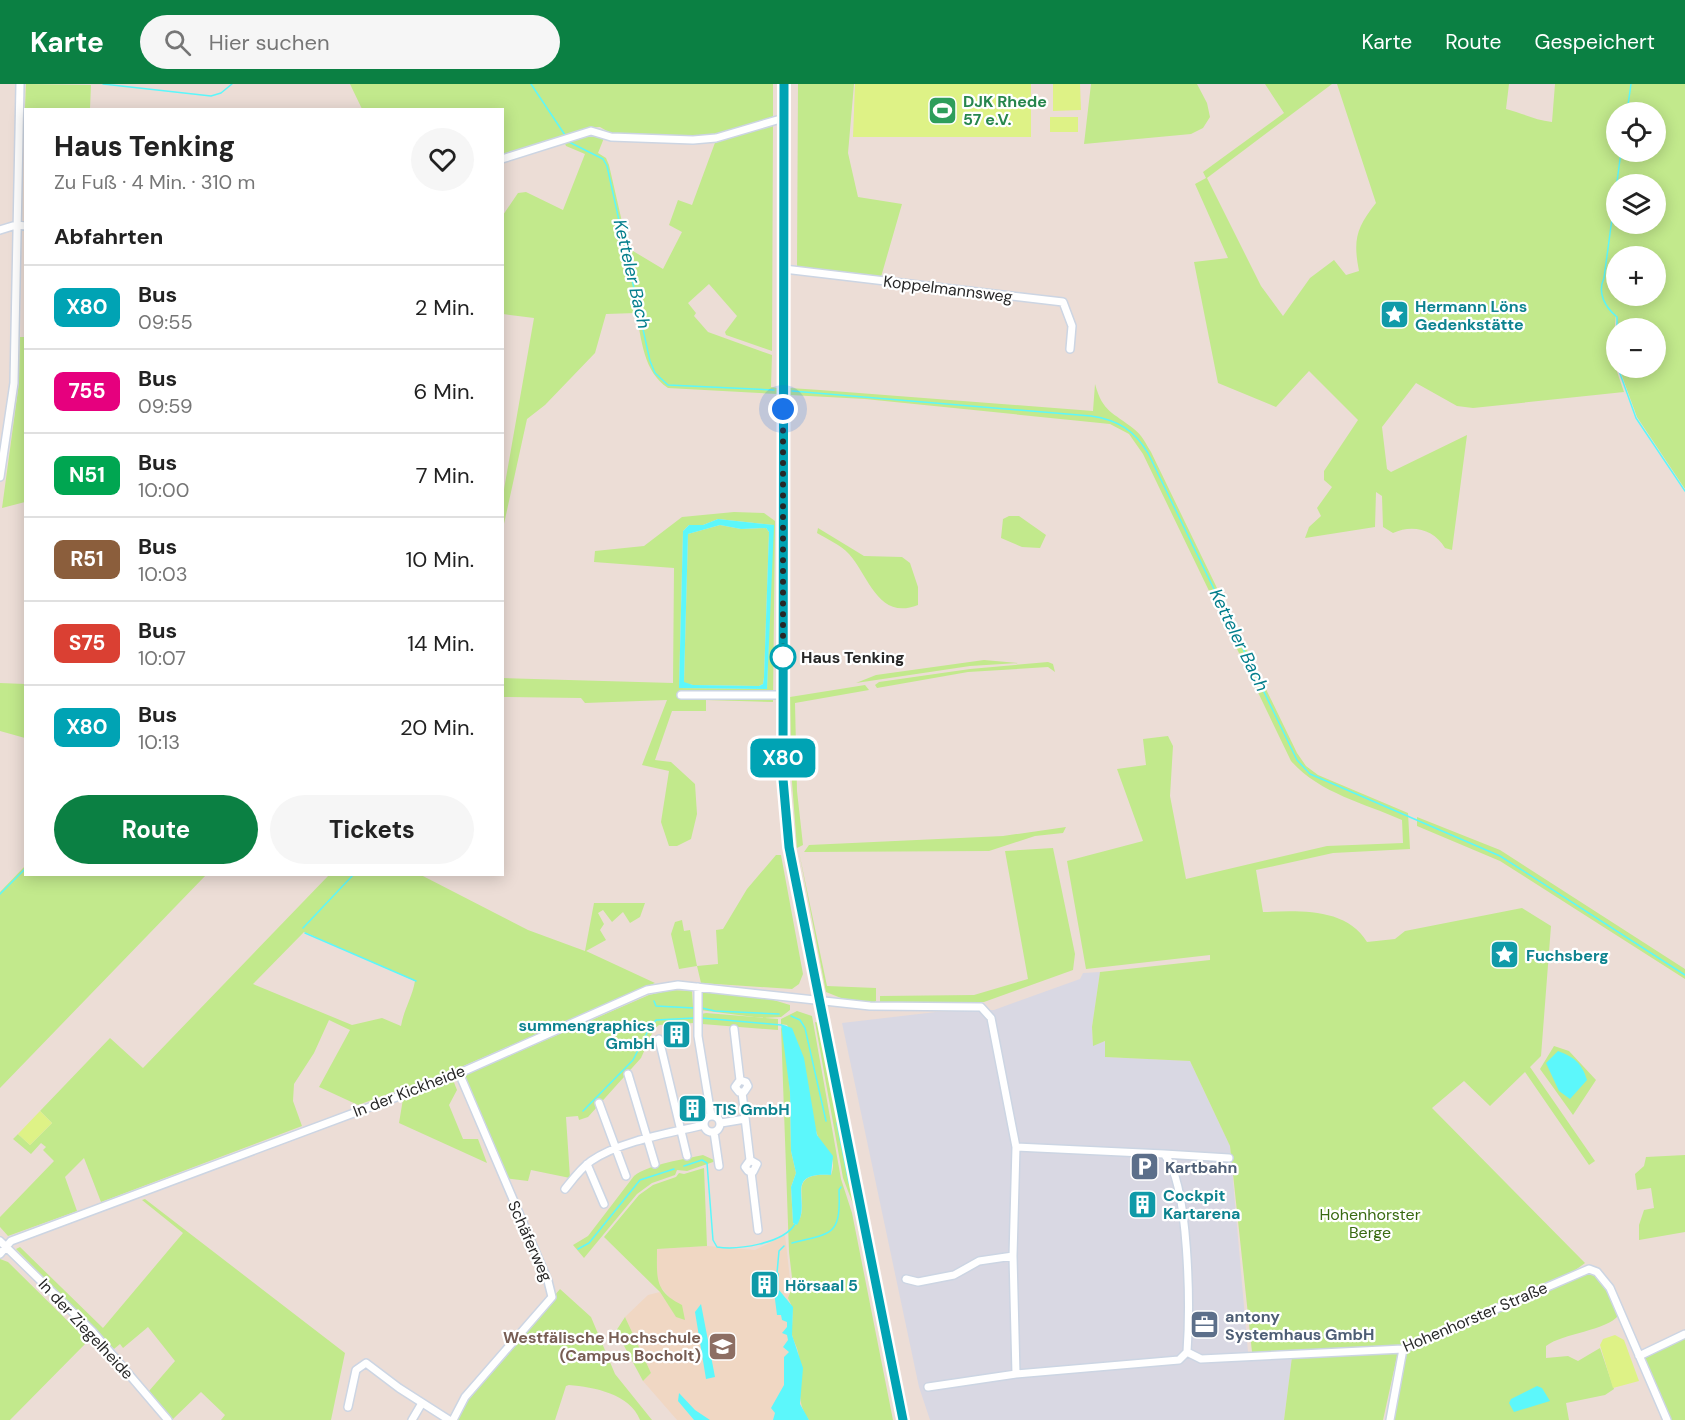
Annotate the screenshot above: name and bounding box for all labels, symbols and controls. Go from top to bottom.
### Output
search box [140,15,560,69]
text: Karte [30,24,104,61]
icon: search [161,26,194,59]
text: Hier suchen [209,28,330,57]
text: Karte [1361,28,1412,56]
text: Route [1445,28,1501,56]
text: Gespeichert [1534,28,1655,56]
place label: DJK Rhede 57 e.V. [963,91,1047,130]
sports icon: DJK Rhede 57 e.V. [926,94,958,126]
map controls [1606,102,1666,378]
button: locate [1606,102,1666,162]
text: Haus Tenking [54,128,235,165]
button: heart [411,128,474,191]
text: Zu Fuß · 4 Min. · 310 m [54,169,255,195]
button: layers [1606,174,1666,234]
water label: Ketteler Bach [608,217,656,331]
text: Abfahrten [54,222,163,251]
button: + [1606,246,1666,306]
street label: Koppelmannsweg [882,271,1014,307]
text: Bus [138,280,177,309]
text: X80 [66,293,108,321]
text: 2 Min. [415,293,474,322]
place label: Hermann Löns Gedenkstätte [1415,296,1527,335]
place icon: Hermann Löns Gedenkstätte [1378,299,1410,331]
text: 09:55 [138,309,193,335]
button: − [1606,318,1666,378]
text: Bus [138,364,177,393]
text: 755 [69,377,105,405]
text: 6 Min. [414,377,474,406]
text: 09:59 [138,393,192,419]
your location [768,394,798,424]
text: Bus [138,448,177,477]
text: N51 [69,461,105,489]
text: 7 Min. [416,461,474,490]
text: 10:00 [138,477,189,503]
text: Bus [138,532,177,561]
text: R51 [70,545,104,573]
text: 10 Min. [405,545,474,574]
text: 10:03 [138,561,187,587]
water label: Ketteler Bach [1204,585,1274,695]
text: Bus [138,616,177,645]
text: S75 [69,629,105,657]
text: 14 Min. [407,629,474,658]
marker: Haus Tenking [770,644,796,670]
text: 10:07 [138,645,186,671]
place label: Haus Tenking [801,647,905,668]
text: Bus [138,700,177,729]
text: X80 [66,713,108,741]
text: 20 Min. [400,713,474,742]
text: 10:13 [138,729,180,755]
line badge: X80 [748,738,818,778]
text: X80 [762,744,804,772]
button: Route [54,795,258,864]
button: Tickets [270,795,474,864]
place icon: Fuchsberg [1489,939,1521,971]
place label: Fuchsberg [1526,945,1609,966]
place label: summengraphics GmbH [519,1015,655,1054]
building icon: summengraphics GmbH [660,1018,692,1050]
street label: In der Kickheide [350,1060,468,1122]
building icon: TIS GmbH [676,1093,708,1125]
place label: TIS GmbH [713,1099,790,1120]
parking icon: Kartbahn [1128,1151,1160,1183]
place label: Kartbahn [1165,1157,1237,1178]
place label: Cockpit Kartarena [1163,1185,1240,1224]
building icon: Cockpit Kartarena [1126,1188,1158,1220]
street label: Schäferweg [503,1197,557,1285]
park label: Hohenhorster Berge [1319,1204,1421,1243]
building icon: Hörsaal 5 [748,1269,780,1301]
street label: In der Ziegelheide [34,1274,138,1384]
place label: Hörsaal 5 [785,1275,858,1296]
street label: Hohenhorster Straße [1400,1277,1550,1357]
place label: antony Systemhaus GmbH [1225,1306,1374,1345]
office icon: antony Systemhaus GmbH [1188,1309,1220,1341]
place label: Westfälische Hochschule (Campus Bocholt) [503,1327,701,1366]
school or university icon: Westfälische Hochschule (Campus Bocholt) [706,1330,738,1362]

